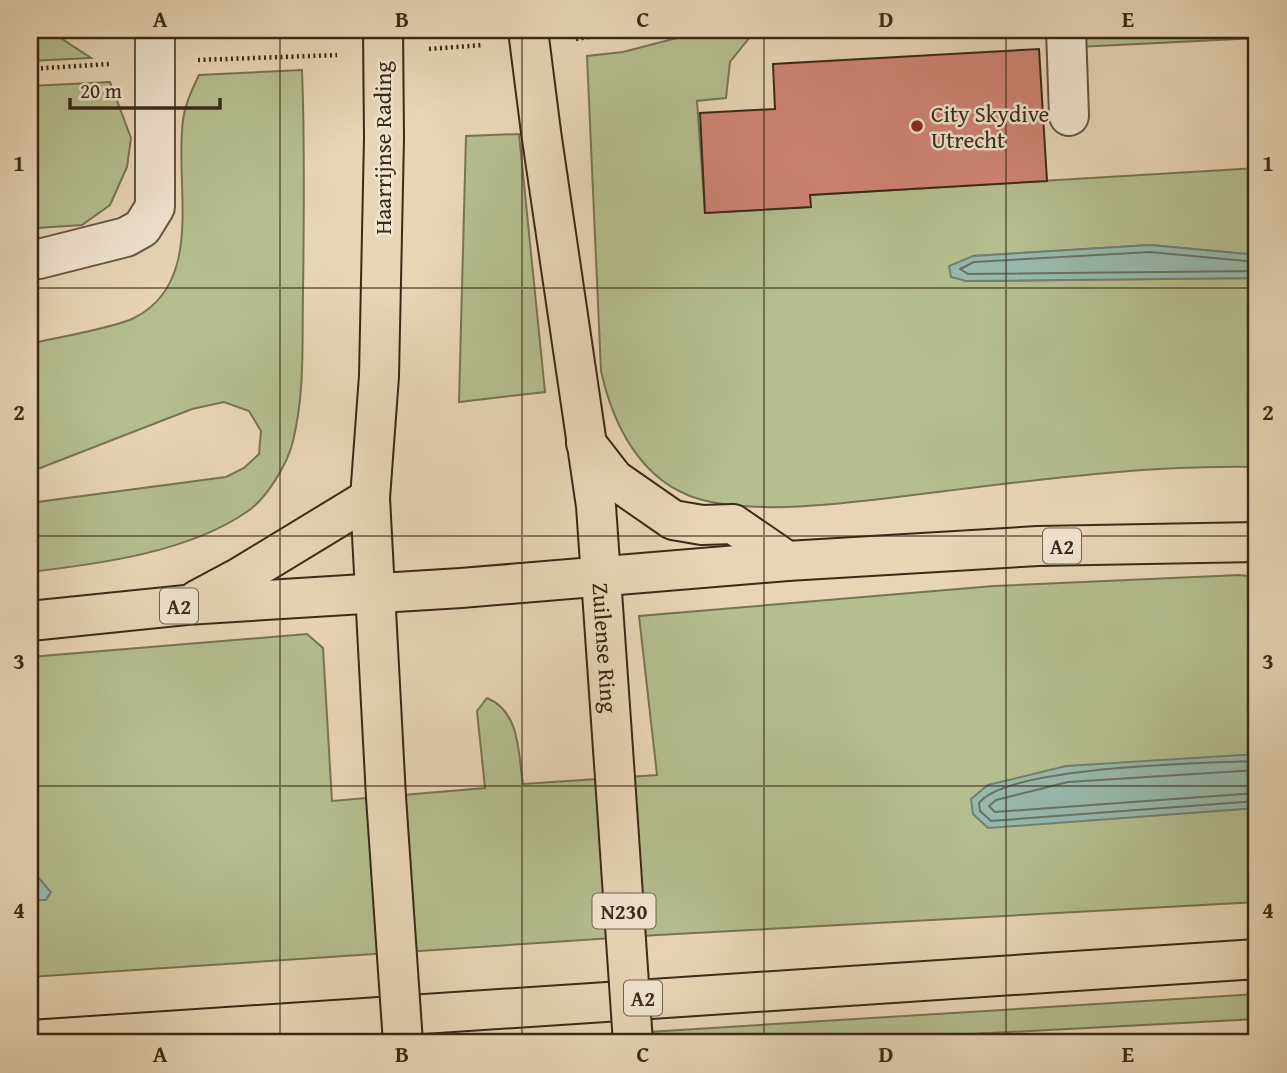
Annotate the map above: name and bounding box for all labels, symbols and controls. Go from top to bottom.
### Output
text: A [153,2,168,35]
text: B [395,2,409,35]
text: C [636,2,650,35]
text: D [879,2,894,35]
text: E [1122,2,1134,35]
street label: Haarrijnse Rading [366,61,399,235]
scale bar [70,66,220,110]
text: 20 m [80,75,122,106]
place label: City Skydive Utrecht [931,97,1049,156]
marker: City Skydive Utrecht [909,118,925,134]
text: 1 [13,146,25,179]
text: 1 [1262,146,1274,179]
text: 2 [13,395,25,428]
text: 2 [1262,395,1274,428]
road number: A2 [1043,528,1081,564]
street label: Zuilense Ring [585,581,627,714]
road number: A2 [160,588,198,624]
text: 3 [13,644,25,677]
text: 3 [1262,644,1274,677]
text: 4 [13,893,25,926]
text: 4 [1262,893,1274,926]
road number: N230 [592,894,656,928]
road number: A2 [624,981,662,1016]
text: A [153,1037,168,1070]
text: B [395,1037,409,1070]
text: C [636,1037,650,1070]
text: D [879,1037,894,1070]
text: E [1122,1037,1134,1070]

